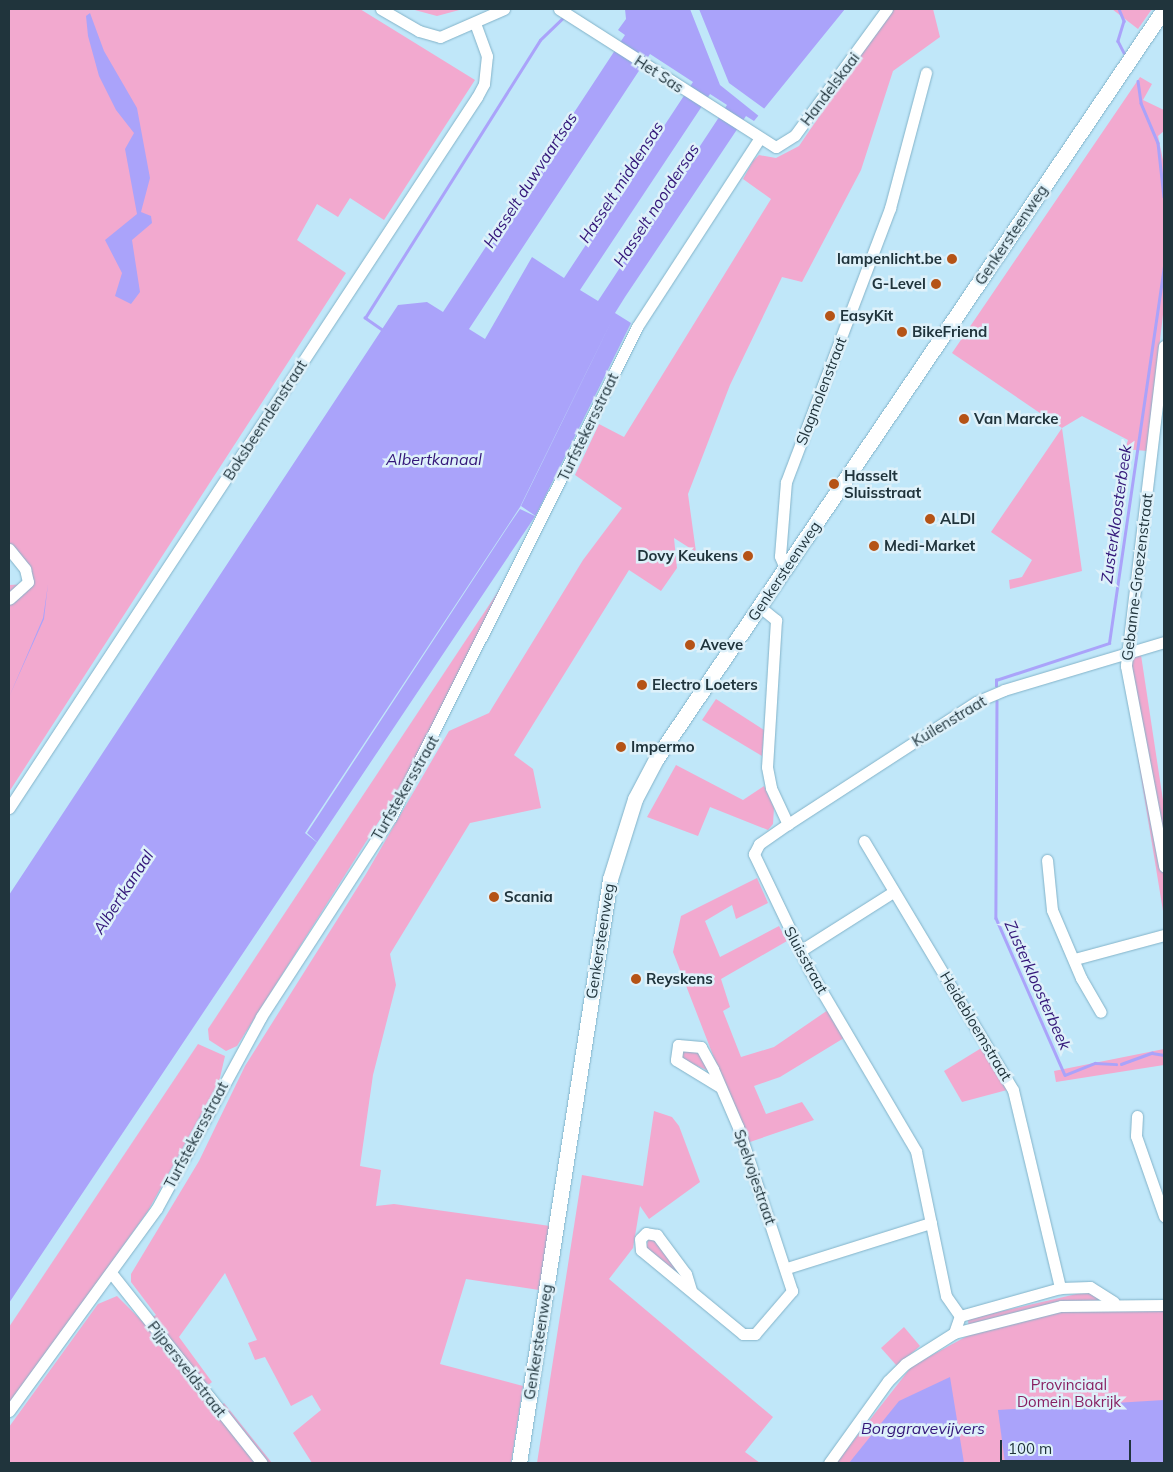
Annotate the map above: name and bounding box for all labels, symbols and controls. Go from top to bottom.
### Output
street label: Handelskaai [797,49,863,129]
street label: Het Sas [631,52,687,96]
water label: Hasselt duwvaartsas [479,109,581,251]
water label: Hasselt middensas [575,118,667,246]
water label: Hasselt noordersas [609,140,703,270]
street label: Genkersteenweg [971,182,1051,288]
place label: lampenlicht.be [837,250,942,268]
marker: lampenlicht.be [946,253,958,265]
place label: G-Level [872,275,926,293]
marker: G-Level [930,278,942,290]
place label: EasyKit [840,307,893,325]
marker: EasyKit [824,310,836,322]
place label: BikeFriend [912,323,987,341]
marker: BikeFriend [896,326,908,338]
street label: Slagmolenstraat [792,334,850,448]
street label: Boksbeemdenstraat [219,357,311,483]
street label: Turfstekersstraat [554,370,622,484]
place label: Van Marcke [974,410,1058,428]
marker: Van Marcke [958,413,970,425]
water label: Zusterkloosterbeek [1097,443,1135,585]
water label: Albertkanaal [386,449,482,469]
place label: Hasselt Sluisstraat [844,466,921,501]
marker: Hasselt Sluisstraat [828,478,840,490]
street label: Gebanne-Groezenstraat [1118,492,1156,662]
place label: ALDI [940,510,975,528]
marker: ALDI [924,513,936,525]
street label: Genkersteenweg [744,518,824,624]
place label: Medi-Market [884,537,975,555]
marker: Medi-Market [868,540,880,552]
place label: Dovy Keukens [637,547,738,565]
marker: Dovy Keukens [742,550,754,562]
place label: Aveve [700,636,743,654]
marker: Aveve [684,639,696,651]
place label: Electro Loeters [652,676,758,694]
marker: Electro Loeters [636,679,648,691]
street label: Kuilenstraat [909,692,989,750]
street label: Turfstekersstraat [368,732,442,844]
place label: Impermo [631,738,695,756]
marker: Impermo [615,741,627,753]
water label: Albertkanaal [89,847,157,937]
street label: Genkersteenweg [582,882,618,1000]
place label: Scania [504,888,553,906]
marker: Scania [488,891,500,903]
water label: Zusterkloosterbeek [1001,917,1075,1053]
street label: Sluisstraat [780,923,832,997]
street label: Heidebloemstraat [936,968,1016,1084]
place label: Reyskens [646,970,713,988]
marker: Reyskens [630,973,642,985]
street label: Turfstekersstraat [160,1079,232,1191]
street label: Spelvojestraat [730,1127,780,1227]
street label: Genkersteenweg [520,1283,556,1401]
street label: Pijpersveldstraat [144,1318,230,1420]
park label: Provinciaal Domein Bokrijk [1017,1375,1121,1410]
water label: Borggravevijvers [861,1418,985,1438]
scale bar [1003,1430,1134,1462]
text: 100 m [1008,1439,1052,1458]

